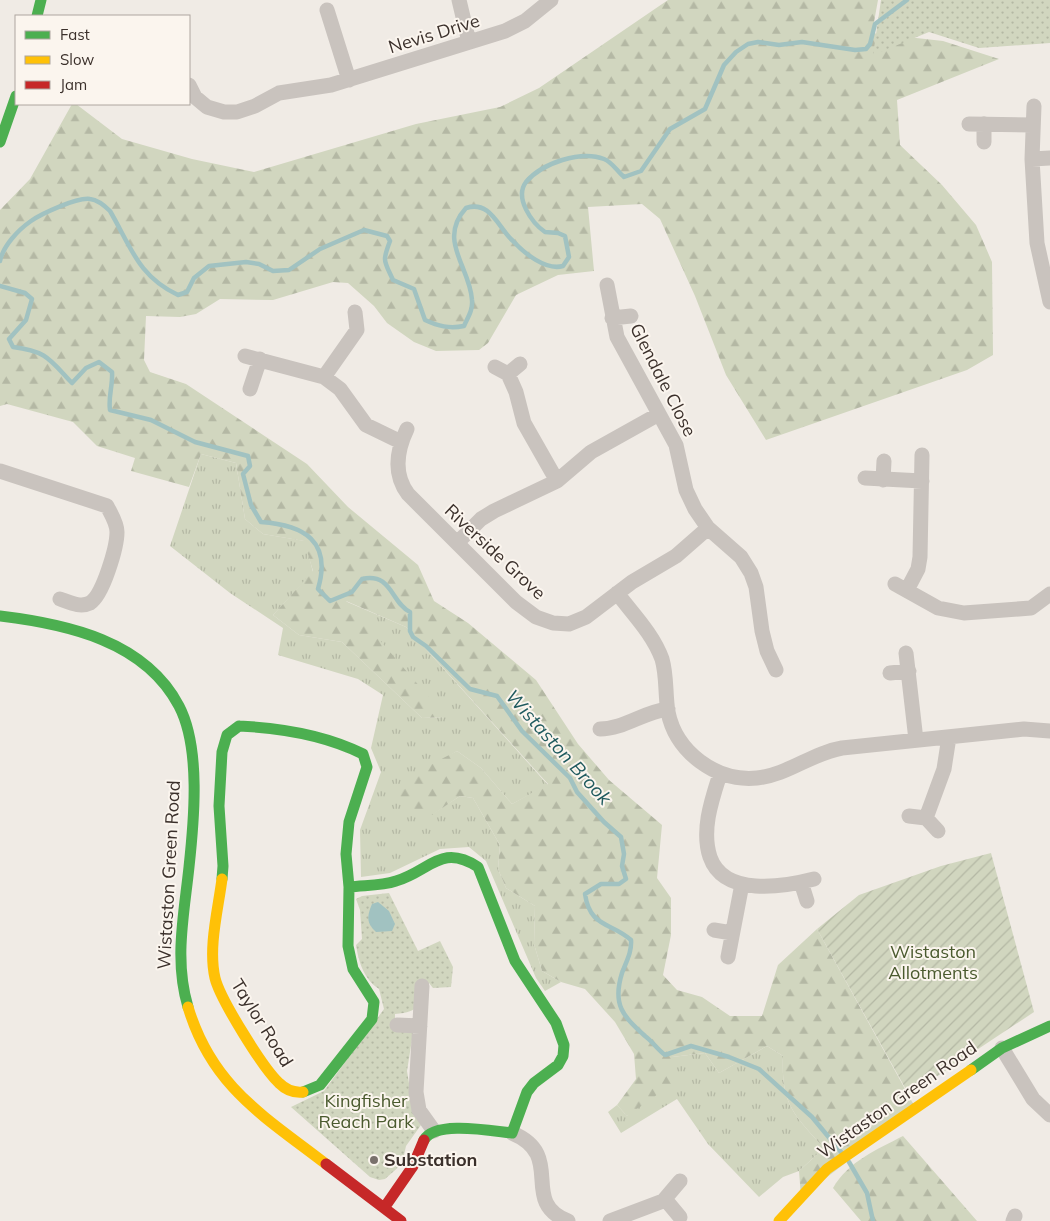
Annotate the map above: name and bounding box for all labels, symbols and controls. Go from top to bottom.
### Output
street label: Nevis Drive [386,9,482,58]
legend [15,15,190,105]
text: Fast [60,25,90,44]
text: Slow [60,50,94,69]
text: Jam [60,75,87,94]
street label: Glendale Close [625,319,702,440]
street label: Riverside Grove [440,499,551,604]
water label: Wistaston Brook [501,684,618,811]
street label: Wistaston Green Road [152,780,185,970]
park label: Wistaston Allotments [888,940,978,984]
street label: Taylor Road [226,974,299,1071]
street label: Wistaston Green Road [813,1036,981,1163]
park label: Kingfisher Reach Park [319,1089,414,1133]
place label: Substation [384,1148,477,1171]
marker: Substation [368,1154,380,1166]

